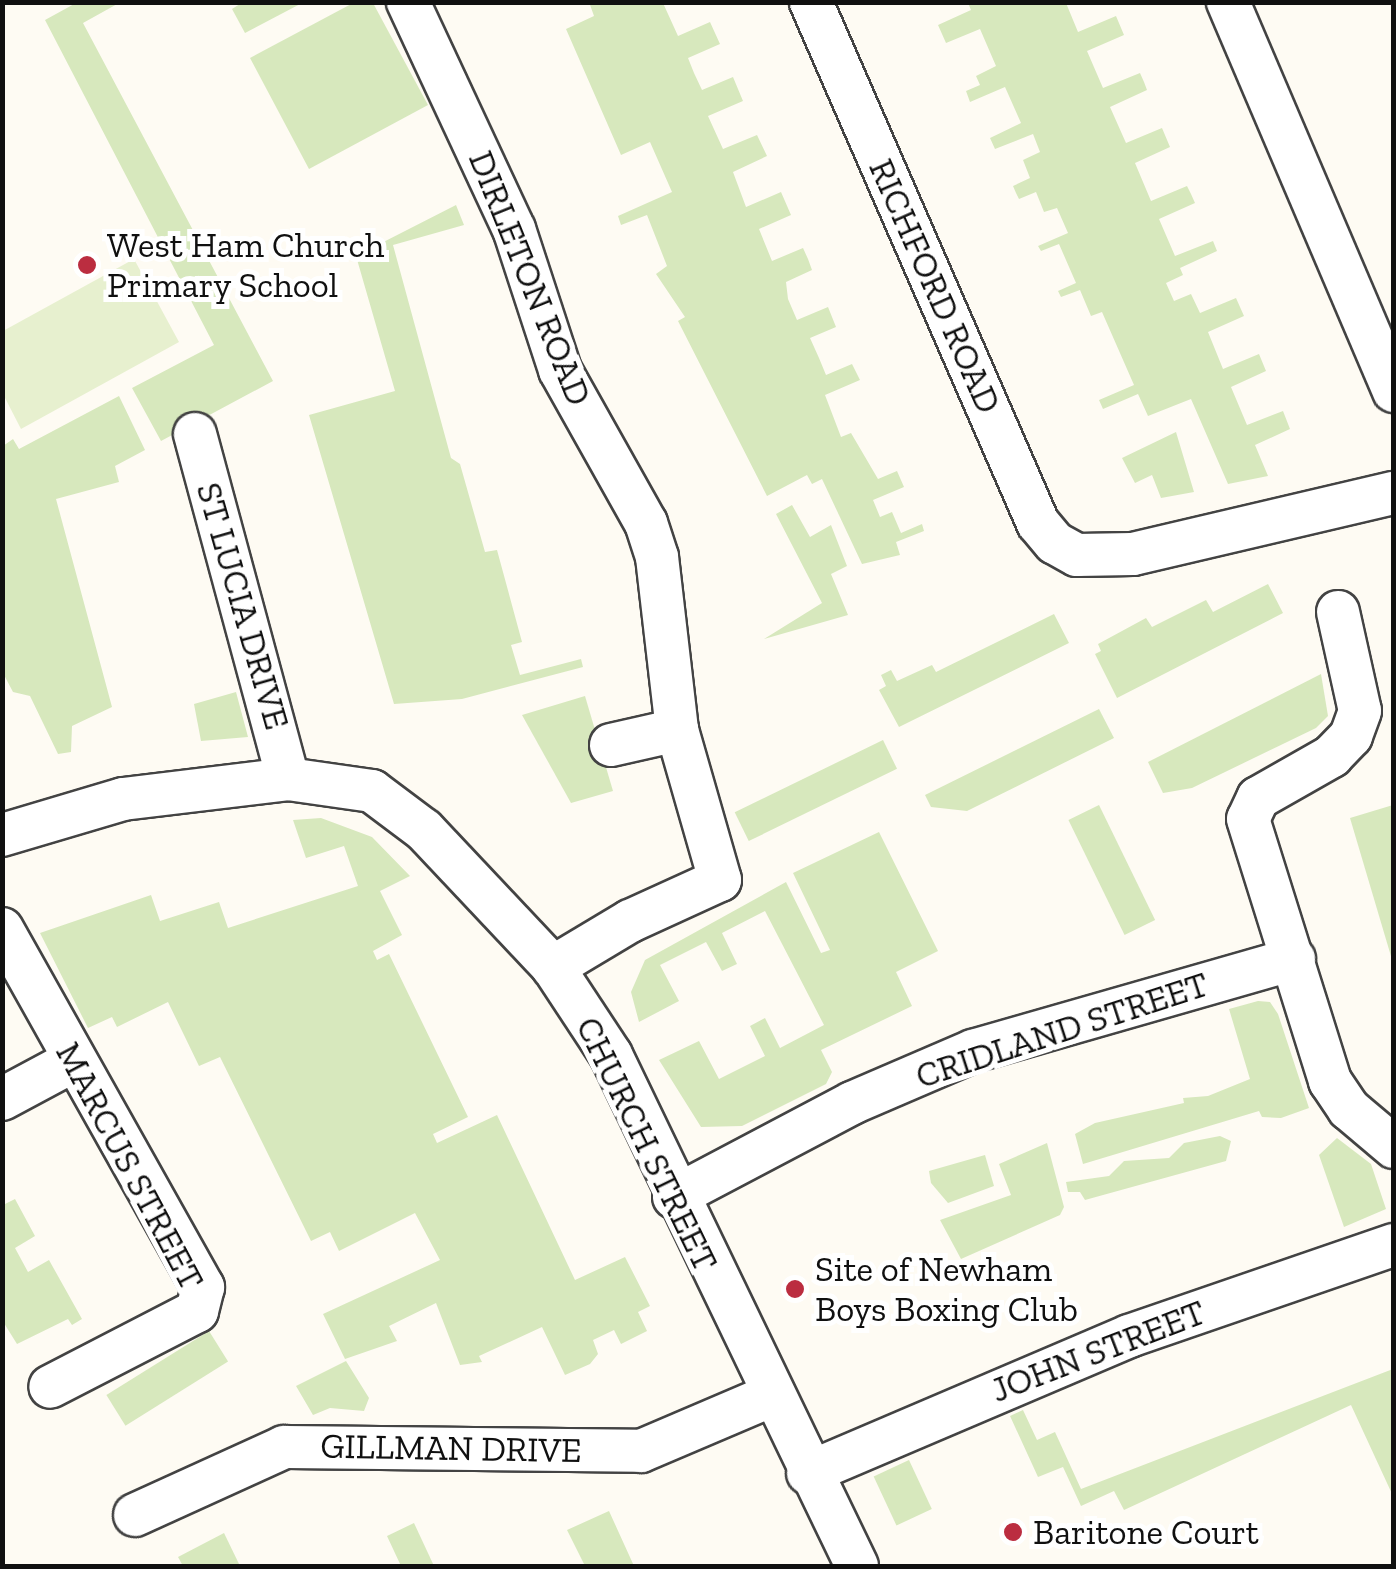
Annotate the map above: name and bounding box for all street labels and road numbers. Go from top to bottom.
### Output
street label: DIRLETON ROAD [460,145,600,411]
street label: RICHFORD ROAD [860,153,1010,419]
street label: ST LUCIA DRIVE [187,477,299,735]
street label: CRIDLAND STREET [911,963,1213,1097]
street label: CHURCH STREET [567,1010,727,1278]
street label: MARCUS STREET [47,1035,213,1297]
street label: JOHN STREET [985,1291,1211,1411]
street label: GILLMAN DRIVE [320,1425,582,1471]

